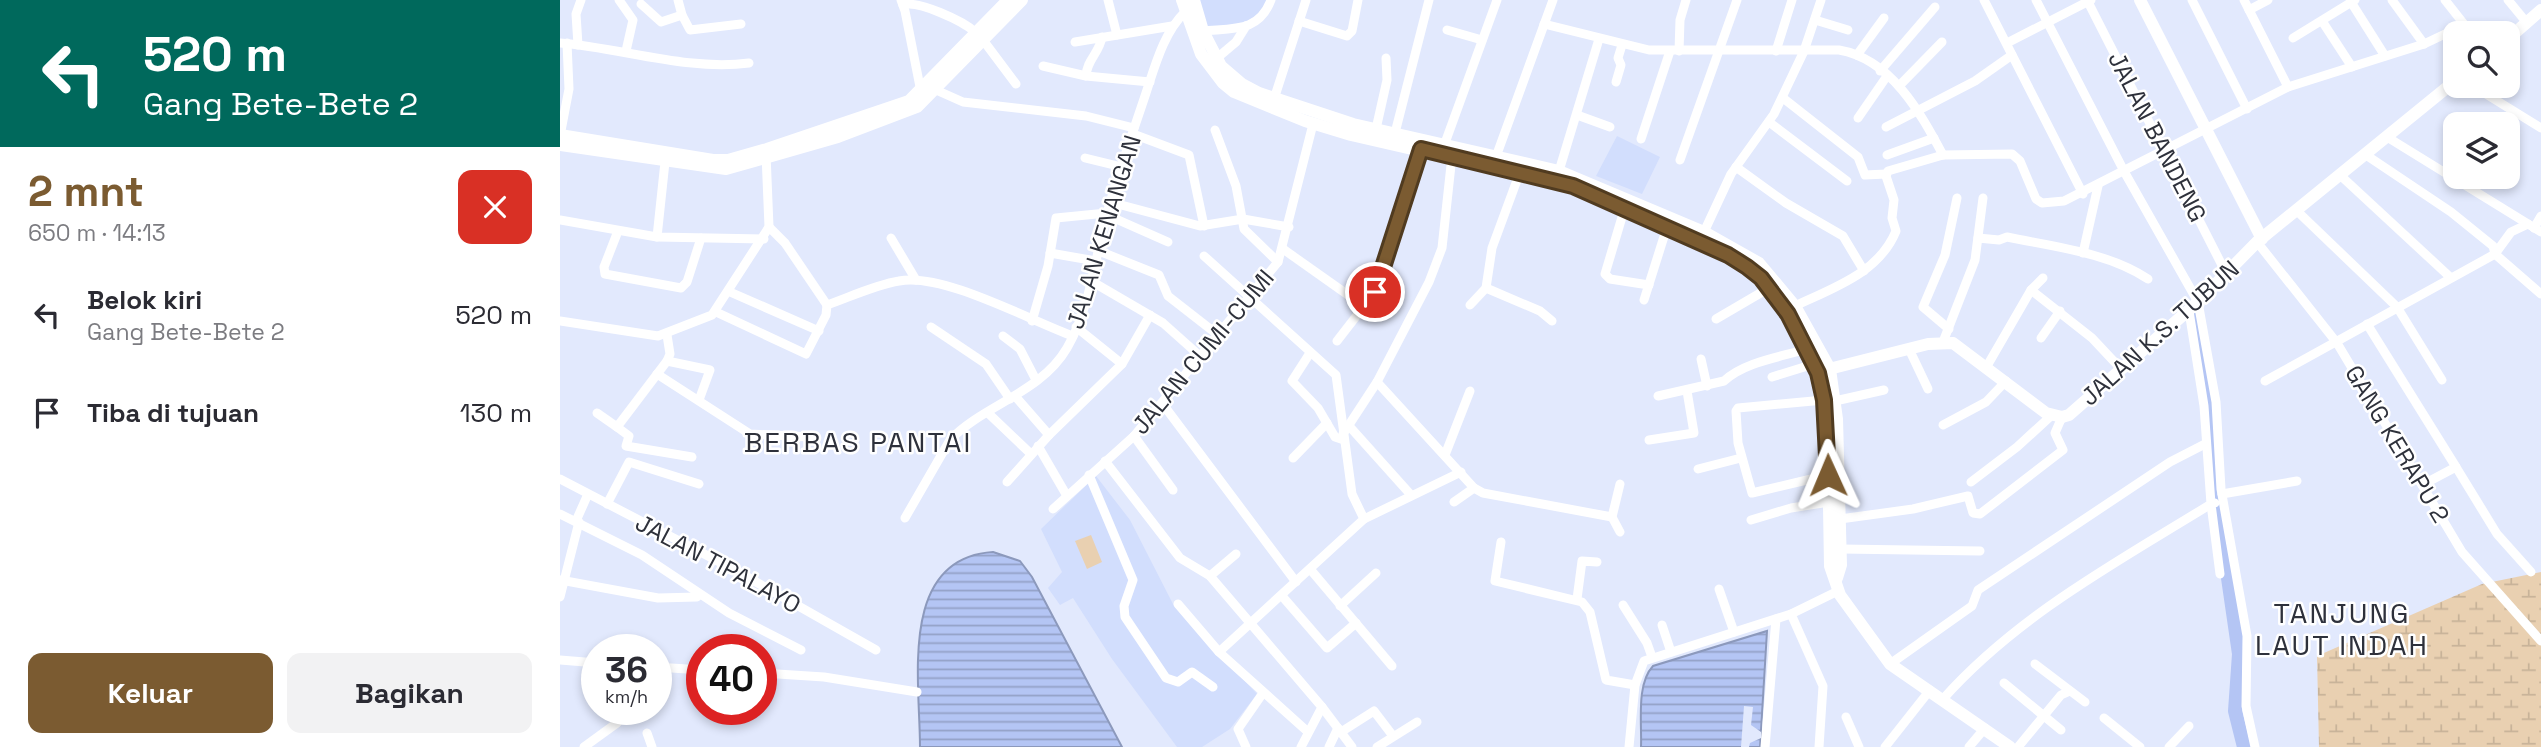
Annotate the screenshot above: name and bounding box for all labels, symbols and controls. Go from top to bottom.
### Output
map controls [2443,21,2520,189]
button: search [2443,21,2520,98]
text: 520 m [143,23,287,85]
icon: left [28,28,119,119]
street label: JALAN BANDENG [2101,46,2214,227]
text: Gang Bete-Bete 2 [143,84,418,124]
button: layers [2443,112,2520,189]
street label: JALAN KENANGAN [1059,131,1148,333]
text: 2 mnt [28,165,144,218]
button: close [458,170,532,244]
text: 650 m · 14:13 [28,218,166,248]
street label: JALAN K.S. TUBUN [2074,253,2246,412]
pin [1345,262,1405,322]
street label: JALAN CUMI-CUMI [1125,263,1281,441]
icon: arrive [1356,273,1394,311]
text: Belok kiri [87,283,202,317]
icon: left [28,296,66,334]
text: 520 m [455,298,532,332]
text: Gang Bete-Bete 2 [87,317,285,347]
street label: GANG KERAPU 2 [2338,359,2457,528]
icon: arrive [28,394,66,432]
text: Tiba di tujuan [87,396,259,430]
text: 130 m [460,396,532,430]
district label: BERBAS PANTAI [744,424,972,460]
position arrow [1791,438,1865,512]
street label: JALAN TIPALAYO [630,507,806,620]
district label: TANJUNG LAUT INDAH [2255,595,2429,663]
speed limit sign: 40 [686,634,777,725]
text: 36 [605,648,648,692]
button: Keluar [28,653,273,733]
button: Bagikan [287,653,532,733]
text: km/h [605,685,648,708]

